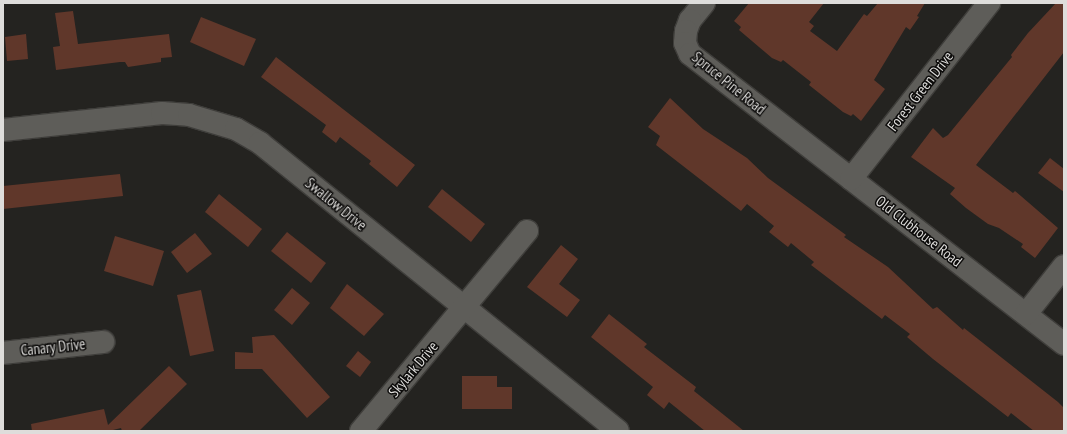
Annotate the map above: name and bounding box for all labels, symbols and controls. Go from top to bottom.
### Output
street label: Spruce Pine Road [689,48,769,118]
street label: Forest Green Drive [883,48,957,134]
street label: Swallow Drive [302,174,370,234]
street label: Old Clubhouse Road [872,192,966,270]
street label: Canary Drive [20,335,86,359]
street label: Skylark Drive [384,337,442,401]

